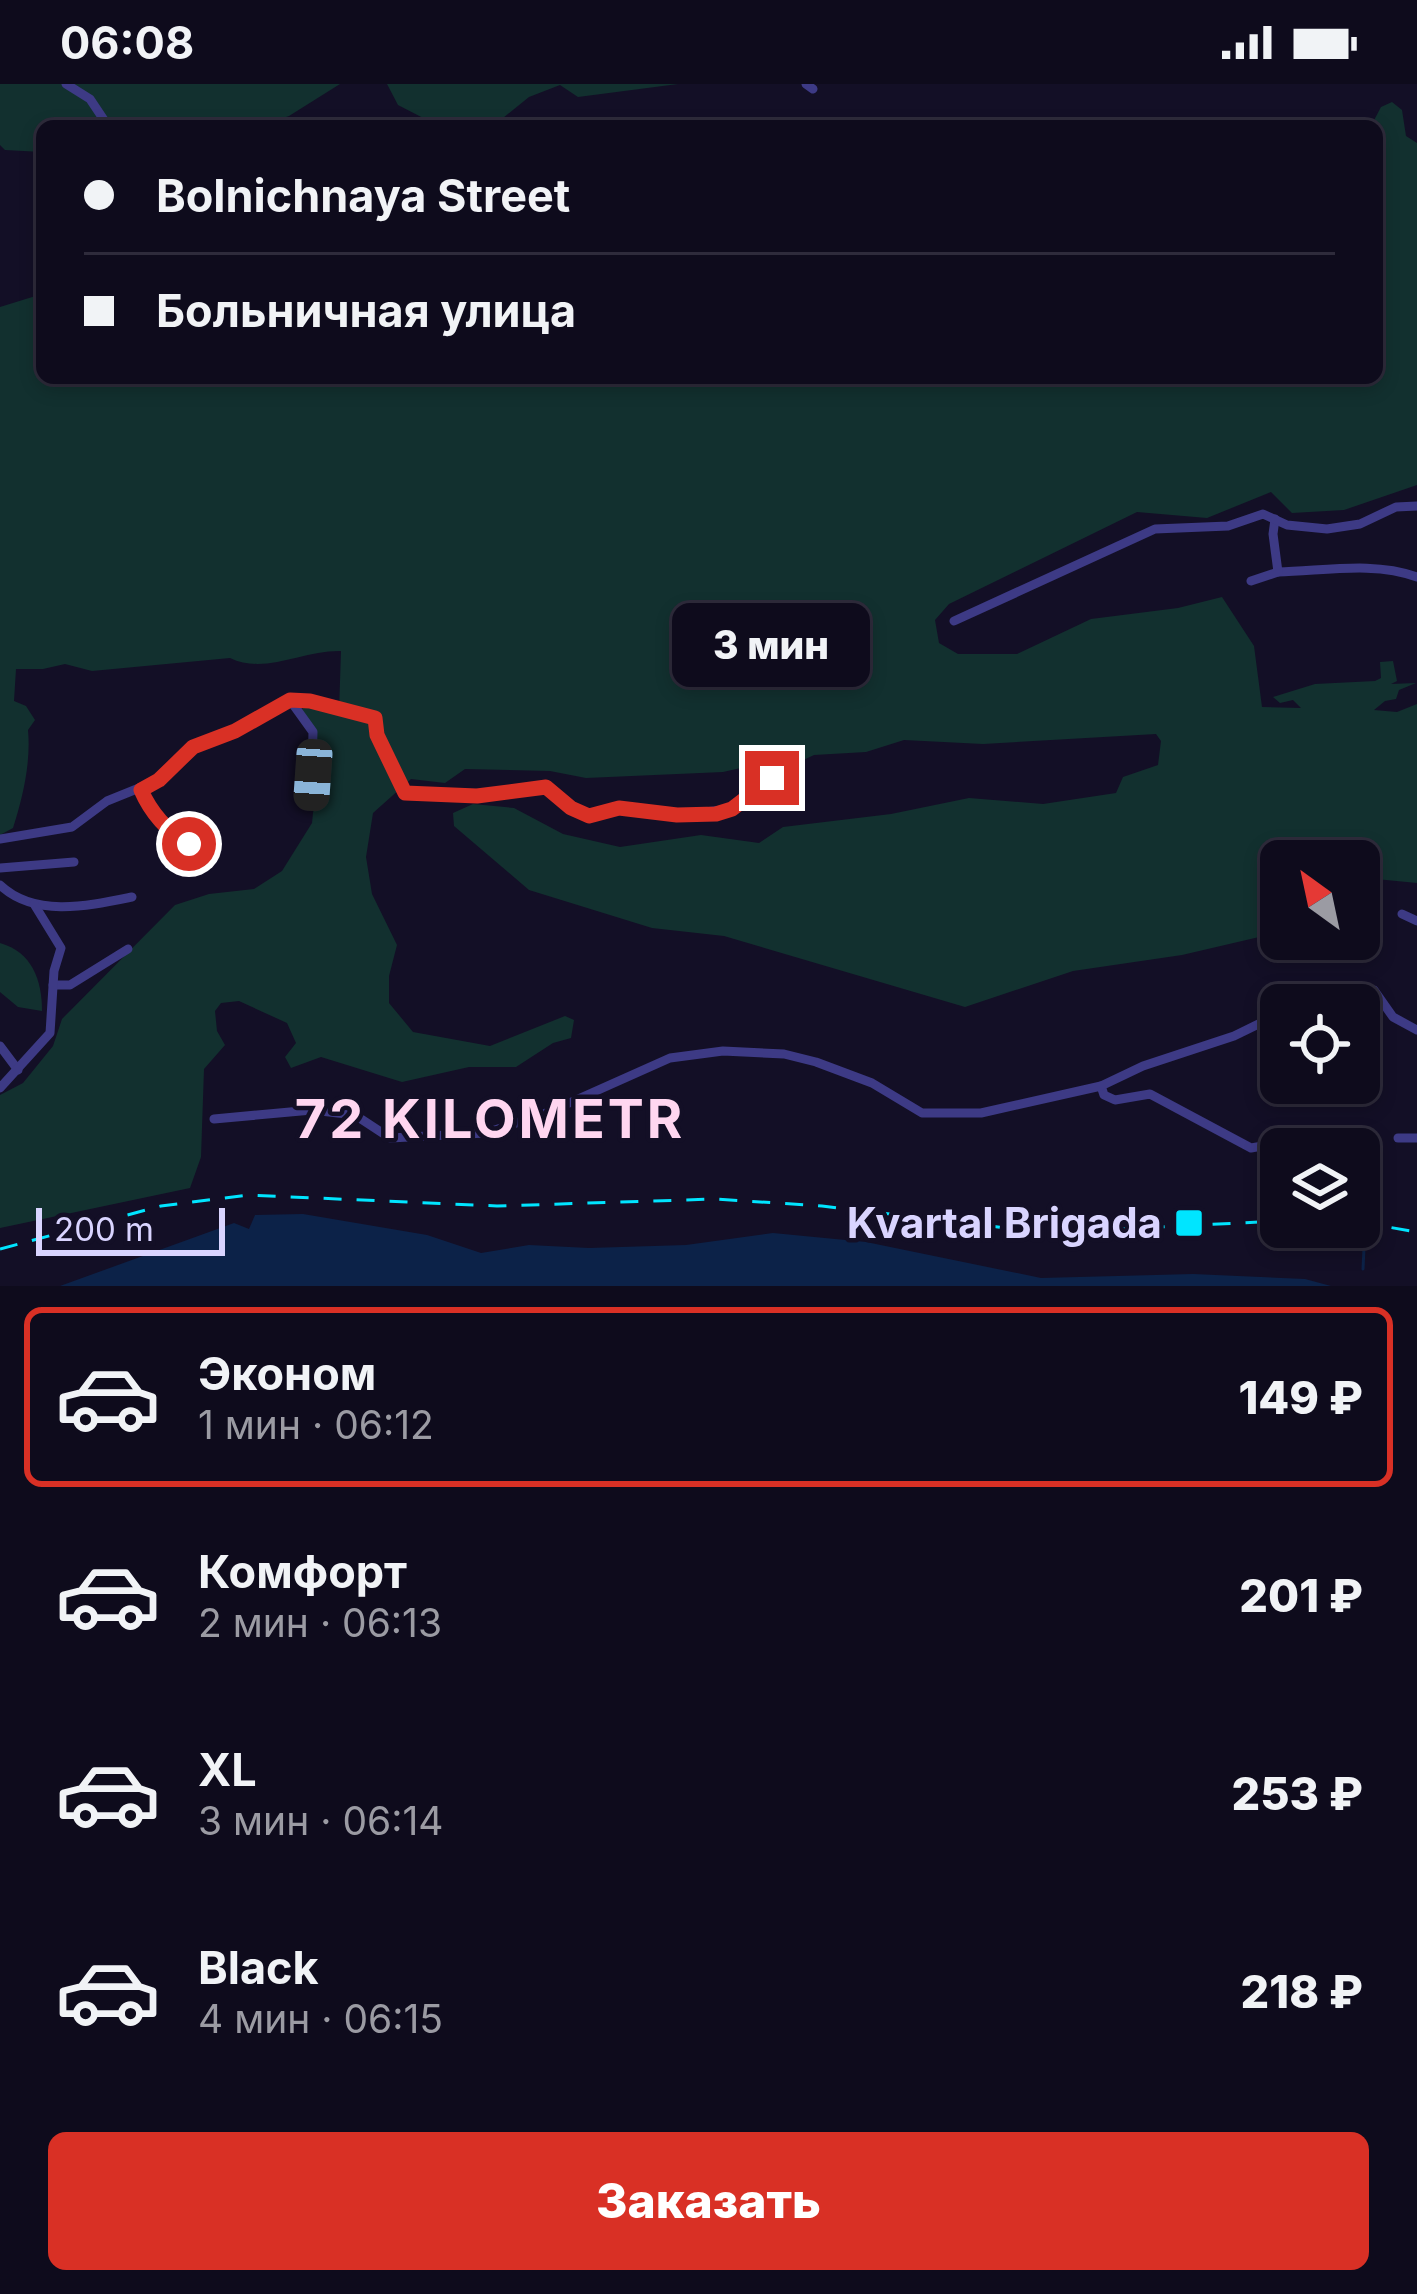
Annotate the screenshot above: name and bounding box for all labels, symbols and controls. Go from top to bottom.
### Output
text: 06:08 [60,15,194,70]
text: Bolnichnaya Street [156,168,570,223]
text: Больничная улица [156,283,576,338]
callout: 3 мин [673,604,871,688]
text: 3 мин [713,621,829,668]
car [293,738,333,812]
route end [745,751,799,805]
route start [162,817,216,871]
north arrow [1260,840,1380,960]
map controls [1260,840,1380,1248]
button: locate [1260,984,1380,1104]
district label: 72 KILOMETR [295,1086,685,1151]
button: layers [1260,1128,1380,1248]
place label: Kvartal Brigada [847,1197,1162,1248]
scale bar [36,1202,225,1255]
marker: Kvartal Brigada [1173,1207,1205,1239]
text: 200 m [54,1209,154,1249]
icon: car [54,1343,162,1451]
text: Эконом [198,1346,376,1401]
text: 149 ₽ [1238,1370,1363,1425]
text: 1 мин · 06:12 [198,1401,434,1448]
icon: car [54,1541,162,1649]
text: Комфорт [198,1544,407,1599]
text: 201 ₽ [1239,1568,1363,1623]
text: 2 мин · 06:13 [198,1599,442,1646]
icon: car [54,1739,162,1847]
text: XL [198,1742,257,1797]
text: 253 ₽ [1231,1766,1363,1821]
text: 3 мин · 06:14 [198,1797,443,1844]
icon: car [54,1937,162,2045]
text: Black [198,1940,319,1995]
text: 218 ₽ [1241,1964,1363,2019]
text: 4 мин · 06:15 [198,1995,443,2042]
button: Заказать [48,2132,1369,2270]

